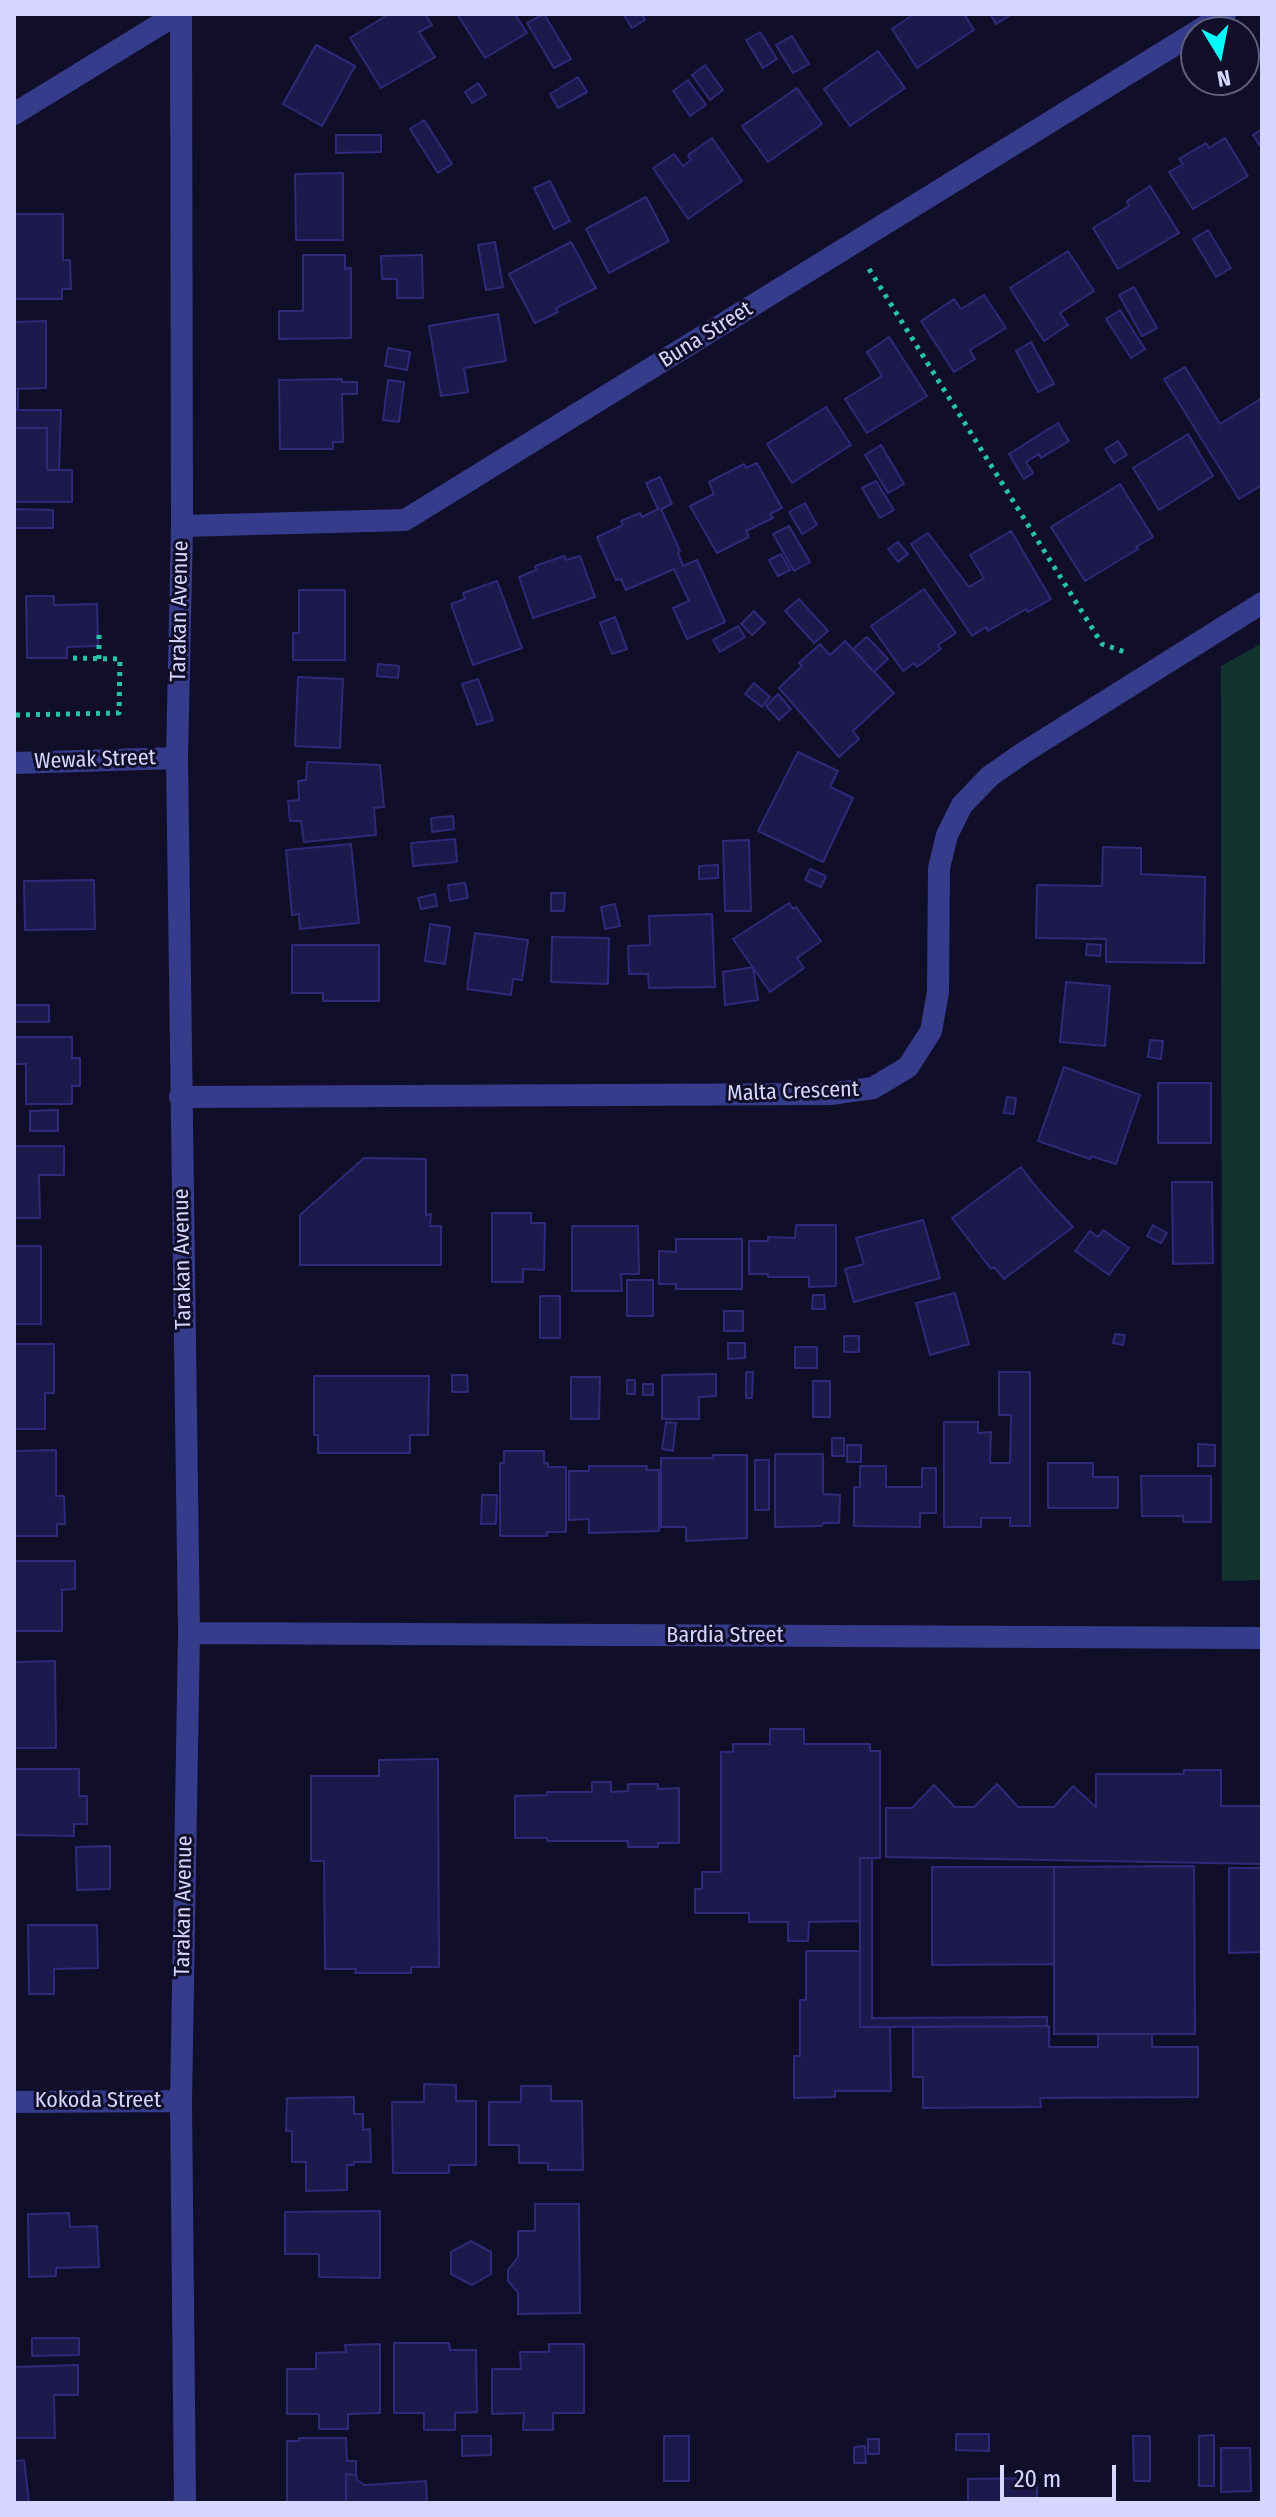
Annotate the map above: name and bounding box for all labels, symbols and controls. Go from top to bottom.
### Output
north arrow [1180,16,1260,96]
text: N [1215,64,1233,93]
street label: Buna Street [654,296,758,374]
street label: Tarakan Avenue [166,540,194,682]
street label: Wewak Street [34,745,156,775]
street label: Malta Crescent [727,1077,859,1107]
street label: Tarakan Avenue [169,1188,197,1330]
street label: Bardia Street [666,1623,784,1649]
street label: Tarakan Avenue [170,1835,198,1977]
street label: Kokoda Street [35,2088,161,2114]
scale bar [1004,2449,1120,2499]
text: 20 m [1014,2465,1061,2493]

